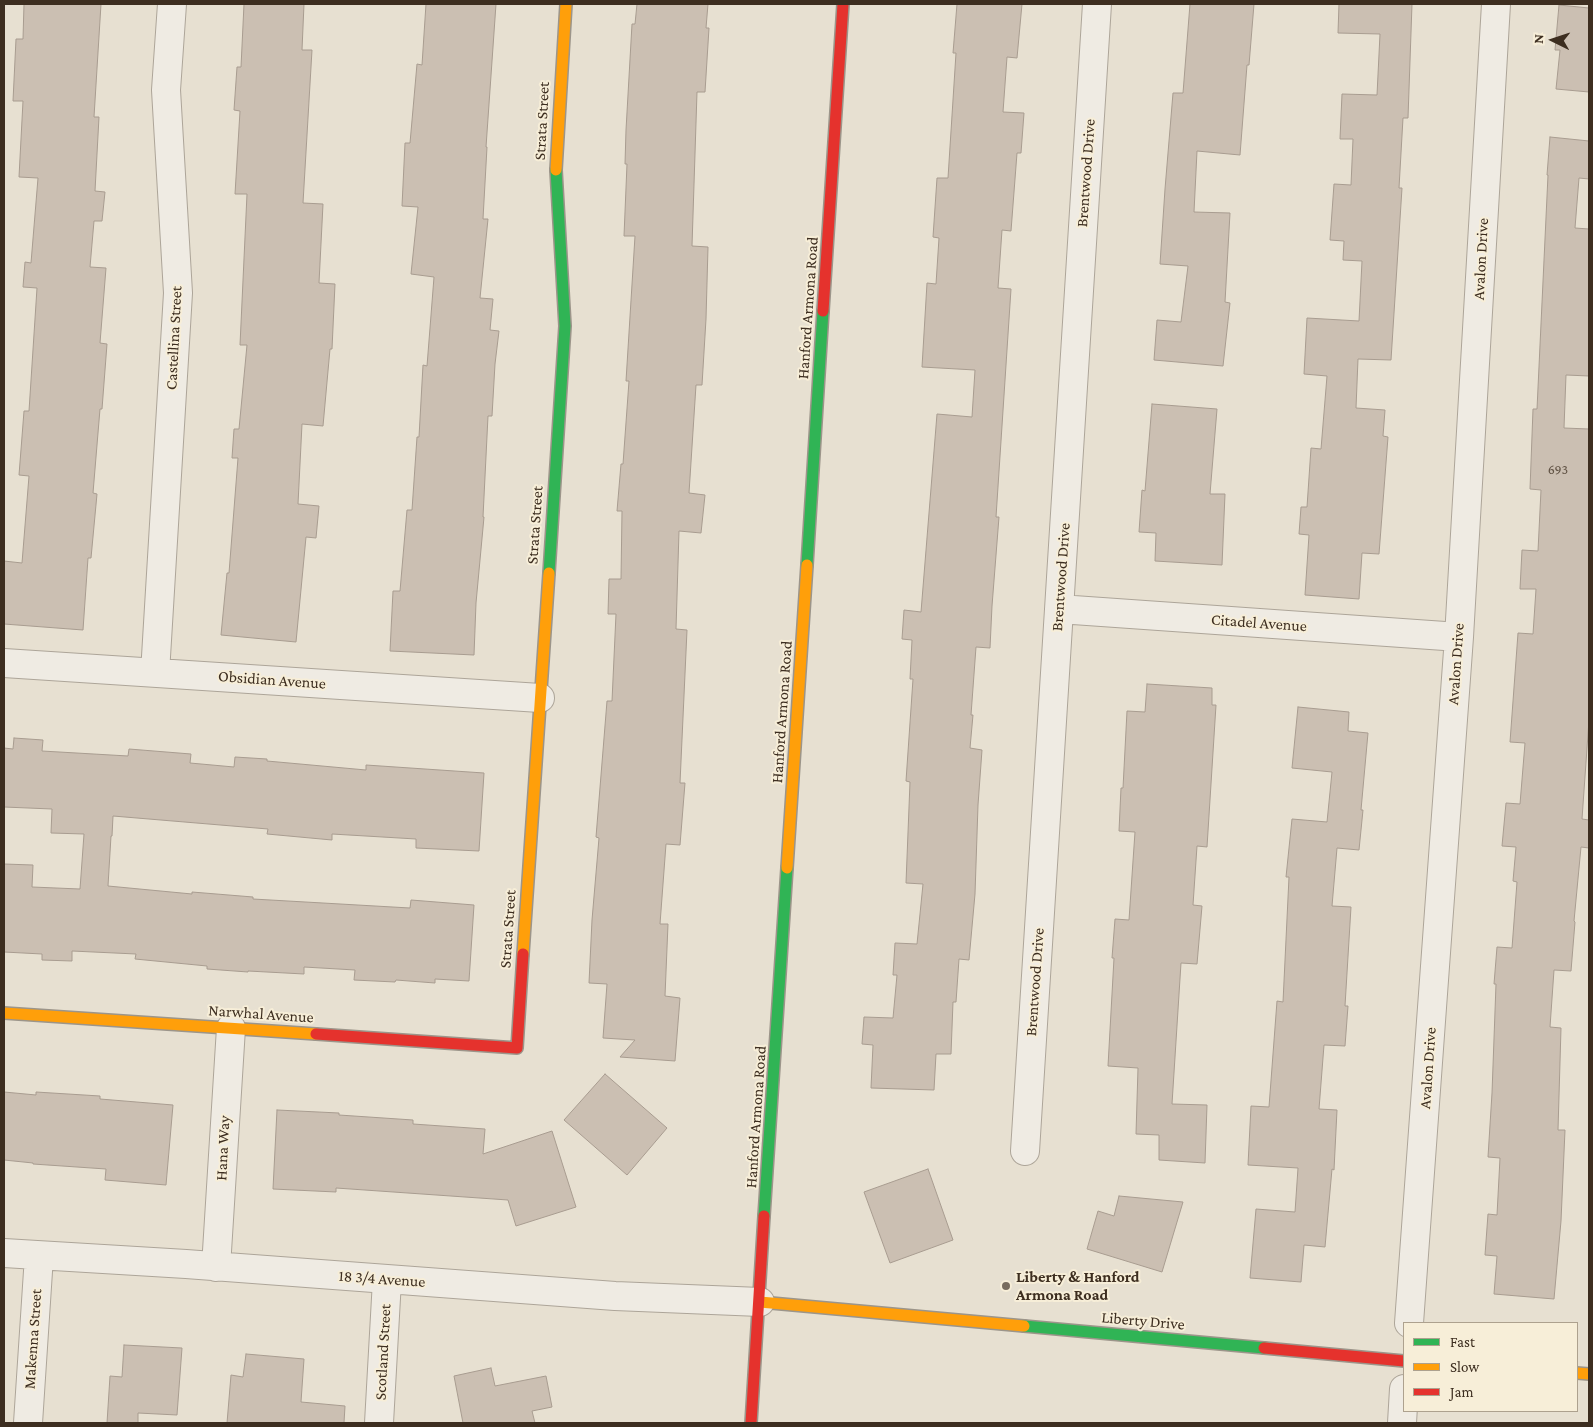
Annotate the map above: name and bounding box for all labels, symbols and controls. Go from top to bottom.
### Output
north arrow [1528,15,1578,65]
text: N [1530,34,1546,44]
street label: Strata Street [530,81,554,161]
street label: Brentwood Drive [1073,118,1099,228]
street label: Avalon Drive [1469,218,1493,300]
street label: Hanford Armona Road [793,236,823,380]
street label: Castellina Street [162,285,186,391]
house number: 693 [1548,462,1568,478]
street label: Strata Street [523,485,547,565]
street label: Brentwood Drive [1048,522,1074,632]
street label: Citadel Avenue [1210,610,1308,636]
street label: Avalon Drive [1444,622,1468,706]
street label: Hanford Armona Road [767,640,797,784]
street label: Obsidian Avenue [217,667,327,693]
street label: Strata Street [496,889,520,969]
street label: Brentwood Drive [1022,927,1048,1037]
street label: Narwhal Avenue [208,1001,314,1027]
street label: Avalon Drive [1416,1026,1440,1110]
street label: Hanford Armona Road [741,1045,771,1189]
street label: Hana Way [212,1115,234,1181]
street label: 18 3/4 Avenue [338,1266,426,1292]
place label: Liberty & Hanford Armona Road [1016,1267,1140,1305]
marker: Liberty & Hanford Armona Road [1000,1280,1012,1292]
street label: Makenna Street [20,1288,46,1390]
street label: Scotland Street [371,1303,395,1401]
street label: Liberty Drive [1101,1308,1185,1334]
legend [1403,1322,1578,1412]
text: Fast [1450,1334,1475,1350]
text: Slow [1450,1359,1479,1375]
text: Jam [1450,1384,1473,1400]

